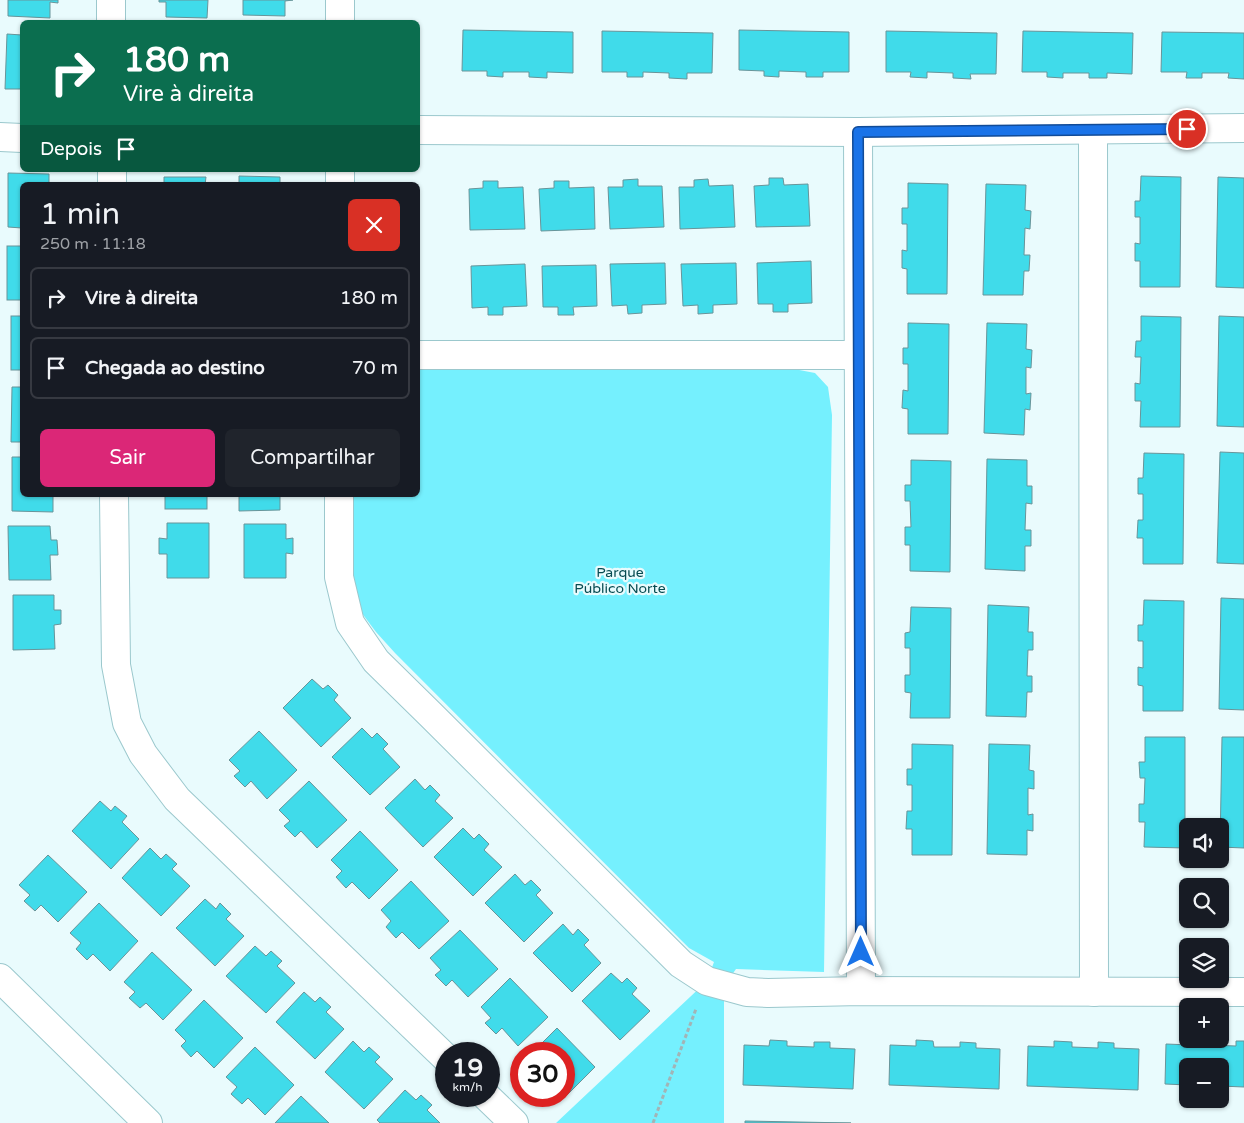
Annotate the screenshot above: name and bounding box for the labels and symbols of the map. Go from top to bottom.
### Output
pin [1166,108,1208,150]
park label: Parque Público Norte [574,564,666,597]
position arrow [834,925,886,977]
speed limit sign: 30 [510,1042,575,1107]

